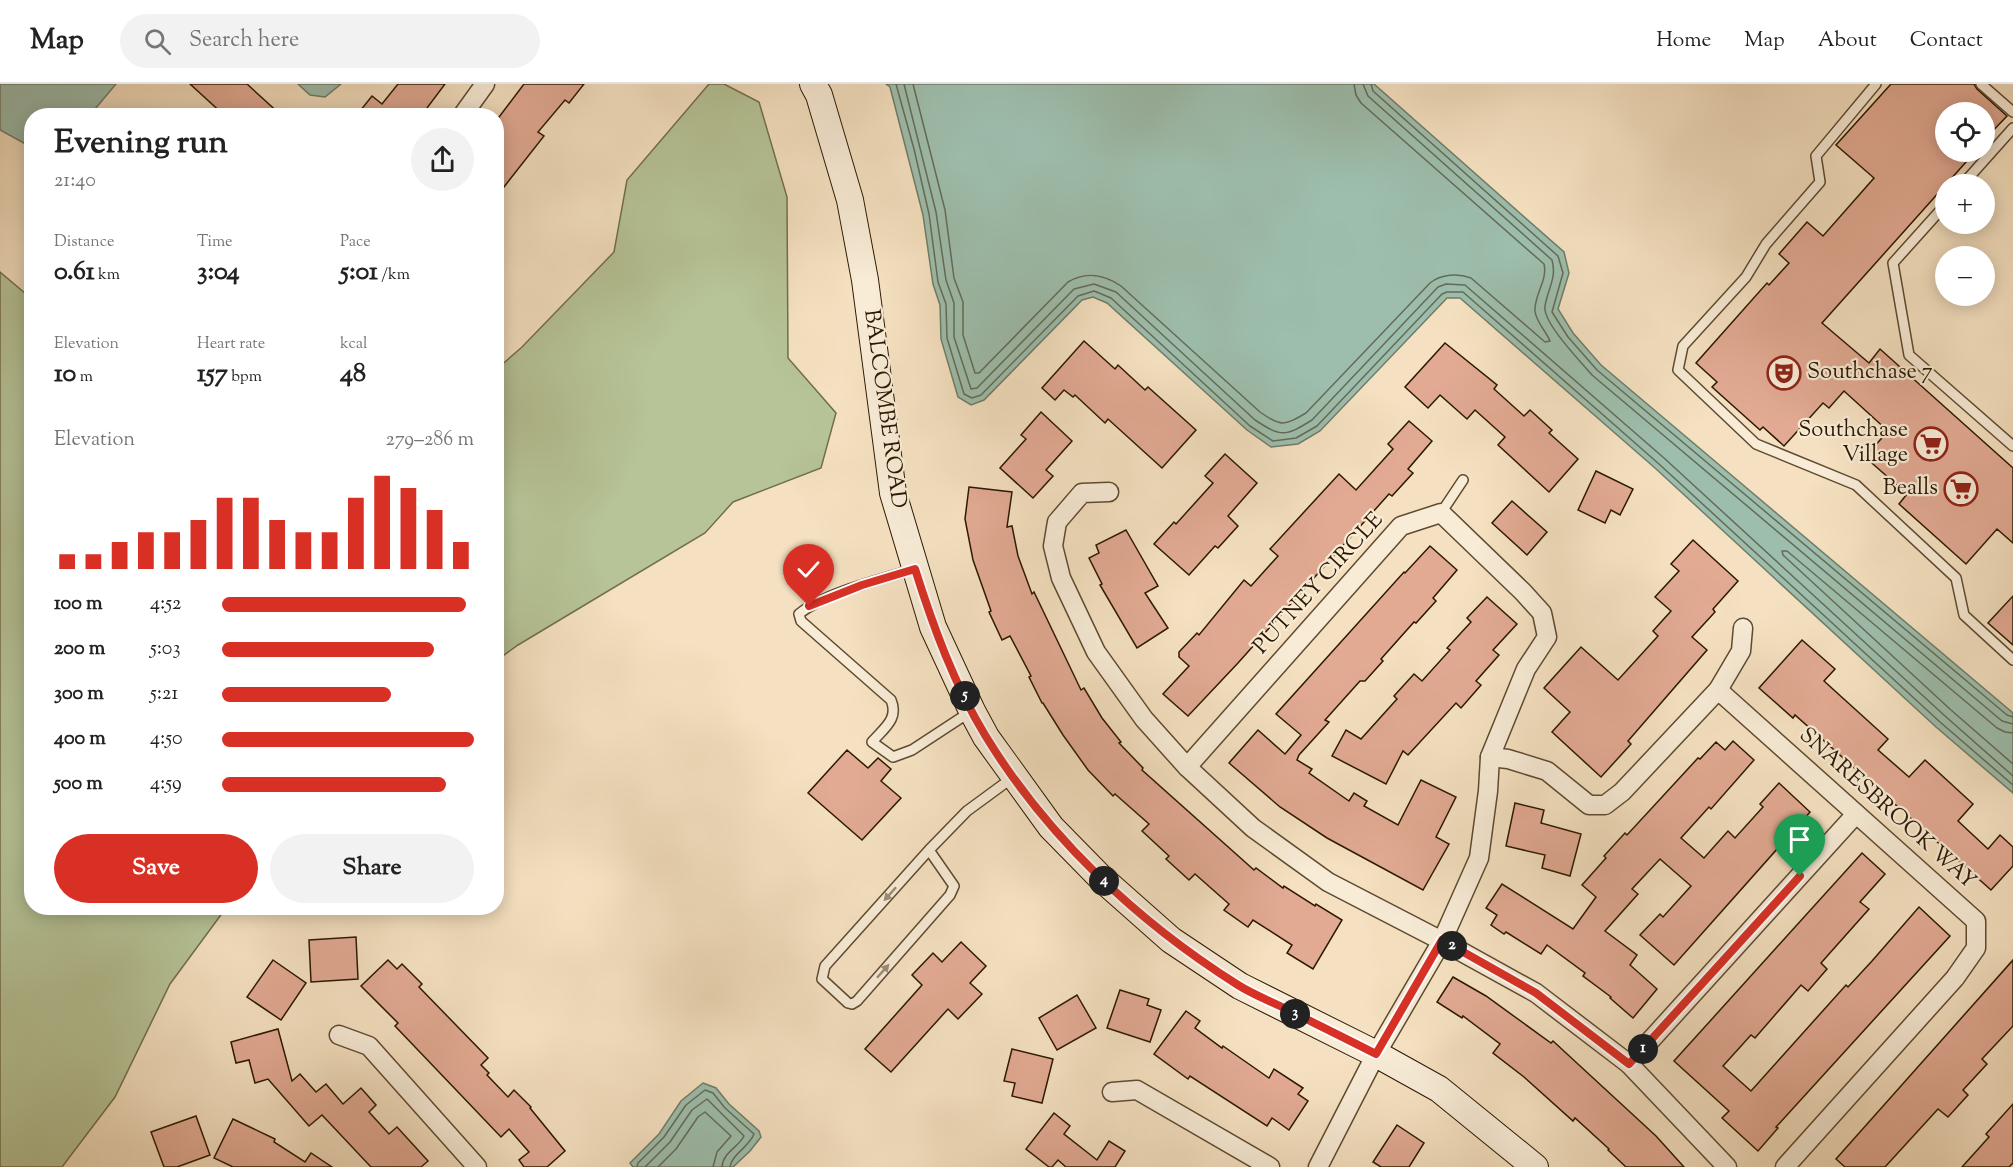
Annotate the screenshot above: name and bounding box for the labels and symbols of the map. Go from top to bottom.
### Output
street label: BALCOMBE ROAD [854,307,914,511]
theatre icon: Southchase 7 [1766,355,1802,391]
place label: Southchase 7 [1807,357,1933,389]
place label: Southchase Village [1798,415,1908,472]
supermarket icon: Southchase Village [1913,426,1949,462]
supermarket icon: Bealls [1943,471,1979,507]
place label: Bealls [1883,473,1938,505]
street label: PUTNEY CIRCLE [1246,506,1392,662]
pin [783,544,834,606]
pin: 5 [950,681,980,711]
street label: SNARESBROOK WAY [1791,721,1983,898]
pin [1774,814,1825,876]
pin: 4 [1089,866,1119,896]
one-way arrow [884,886,897,901]
pin: 2 [1437,931,1467,961]
one-way arrow [876,964,890,979]
pin: 3 [1280,999,1310,1029]
pin: 1 [1628,1034,1658,1064]

